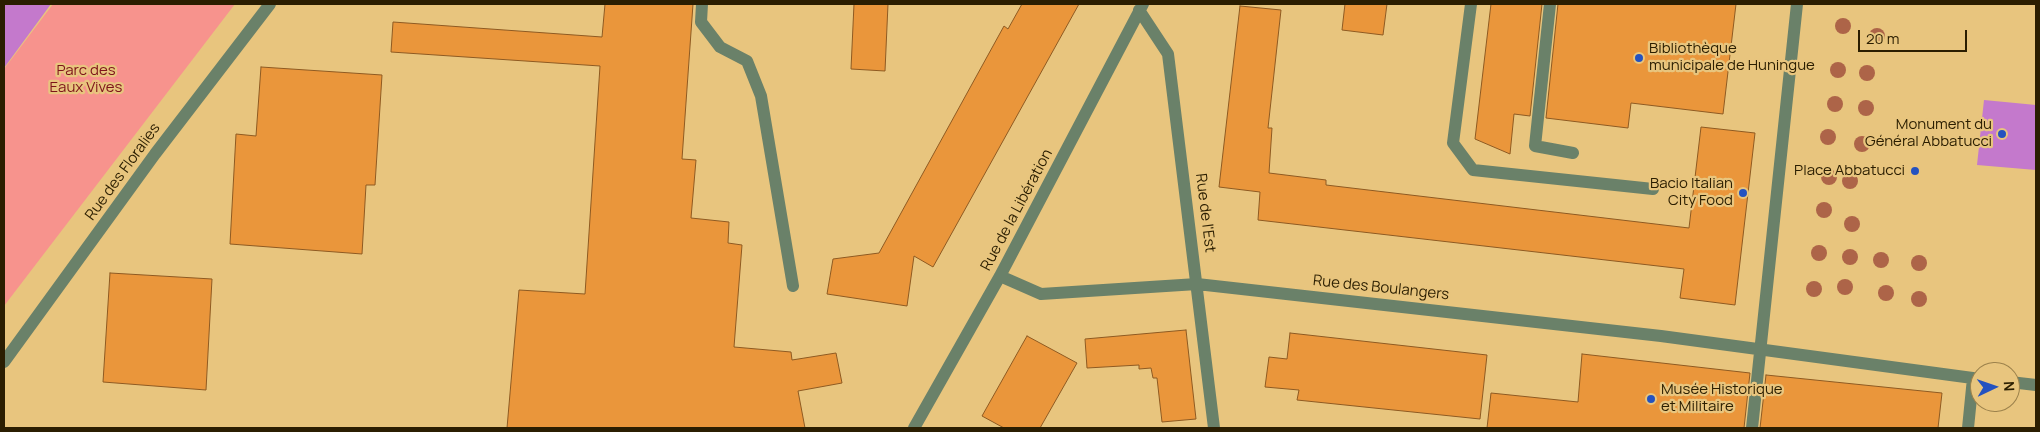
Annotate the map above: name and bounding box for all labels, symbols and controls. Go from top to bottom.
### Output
scale bar [1860,20,1969,52]
text: 20 m [1866,28,1899,49]
place label: Bibliothèque municipale de Huningue [1649,40,1815,75]
marker: Bibliothèque municipale de Huningue [1633,52,1645,64]
park label: Parc des Eaux Vives [50,62,122,97]
place label: Monument du Général Abbatucci [1865,116,1992,151]
street label: Rue des Floralies [82,120,164,224]
marker: Monument du Général Abbatucci [1996,128,2008,140]
street label: Rue de la Libération [977,146,1057,274]
place label: Place Abbatucci [1794,162,1905,180]
marker: Place Abbatucci [1909,165,1921,177]
street label: Rue de l'Est [1191,172,1219,254]
place label: Bacio Italian City Food [1650,175,1733,210]
marker: Bacio Italian City Food [1737,187,1749,199]
street label: Rue des Boulangers [1312,272,1450,304]
north arrow [1970,362,2020,412]
place label: Musée Historique et Militaire [1661,381,1783,416]
text: N [2000,381,2019,392]
marker: Musée Historique et Militaire [1645,393,1657,405]

